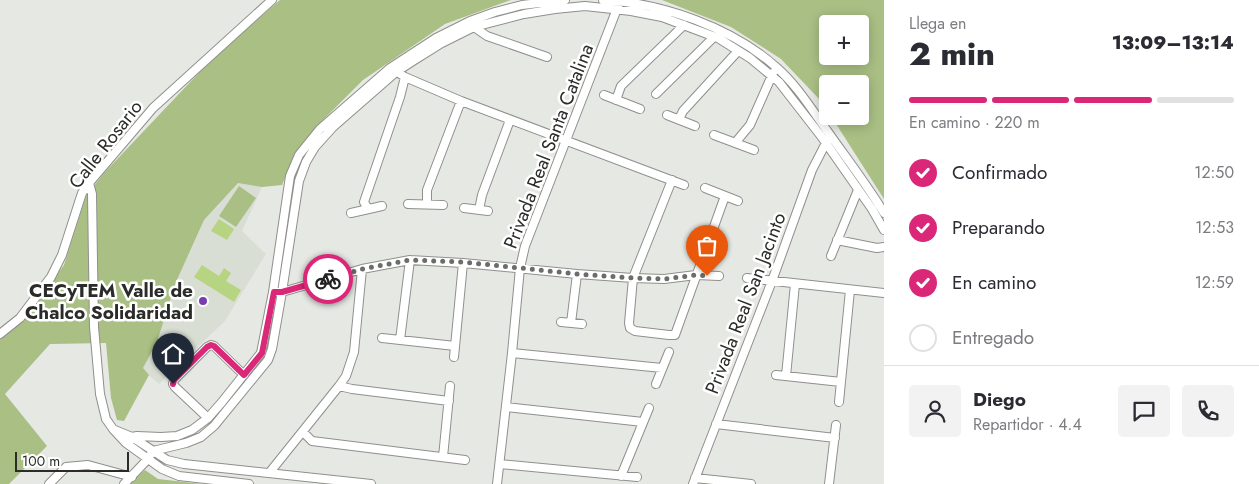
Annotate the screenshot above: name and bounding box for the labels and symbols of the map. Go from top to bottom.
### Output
street label: Privada Real Santa Catalina [497,40,600,253]
street label: Calle Rosario [62,94,149,194]
street label: Privada Real San Jacinto [698,209,793,398]
pin [686,225,728,276]
courier [303,254,353,304]
place label: CECyTEM Valle de Chalco Solidaridad [25,277,193,326]
marker: CECyTEM Valle de Chalco Solidaridad [197,295,209,307]
pin [152,333,194,384]
scale bar [15,449,129,472]

